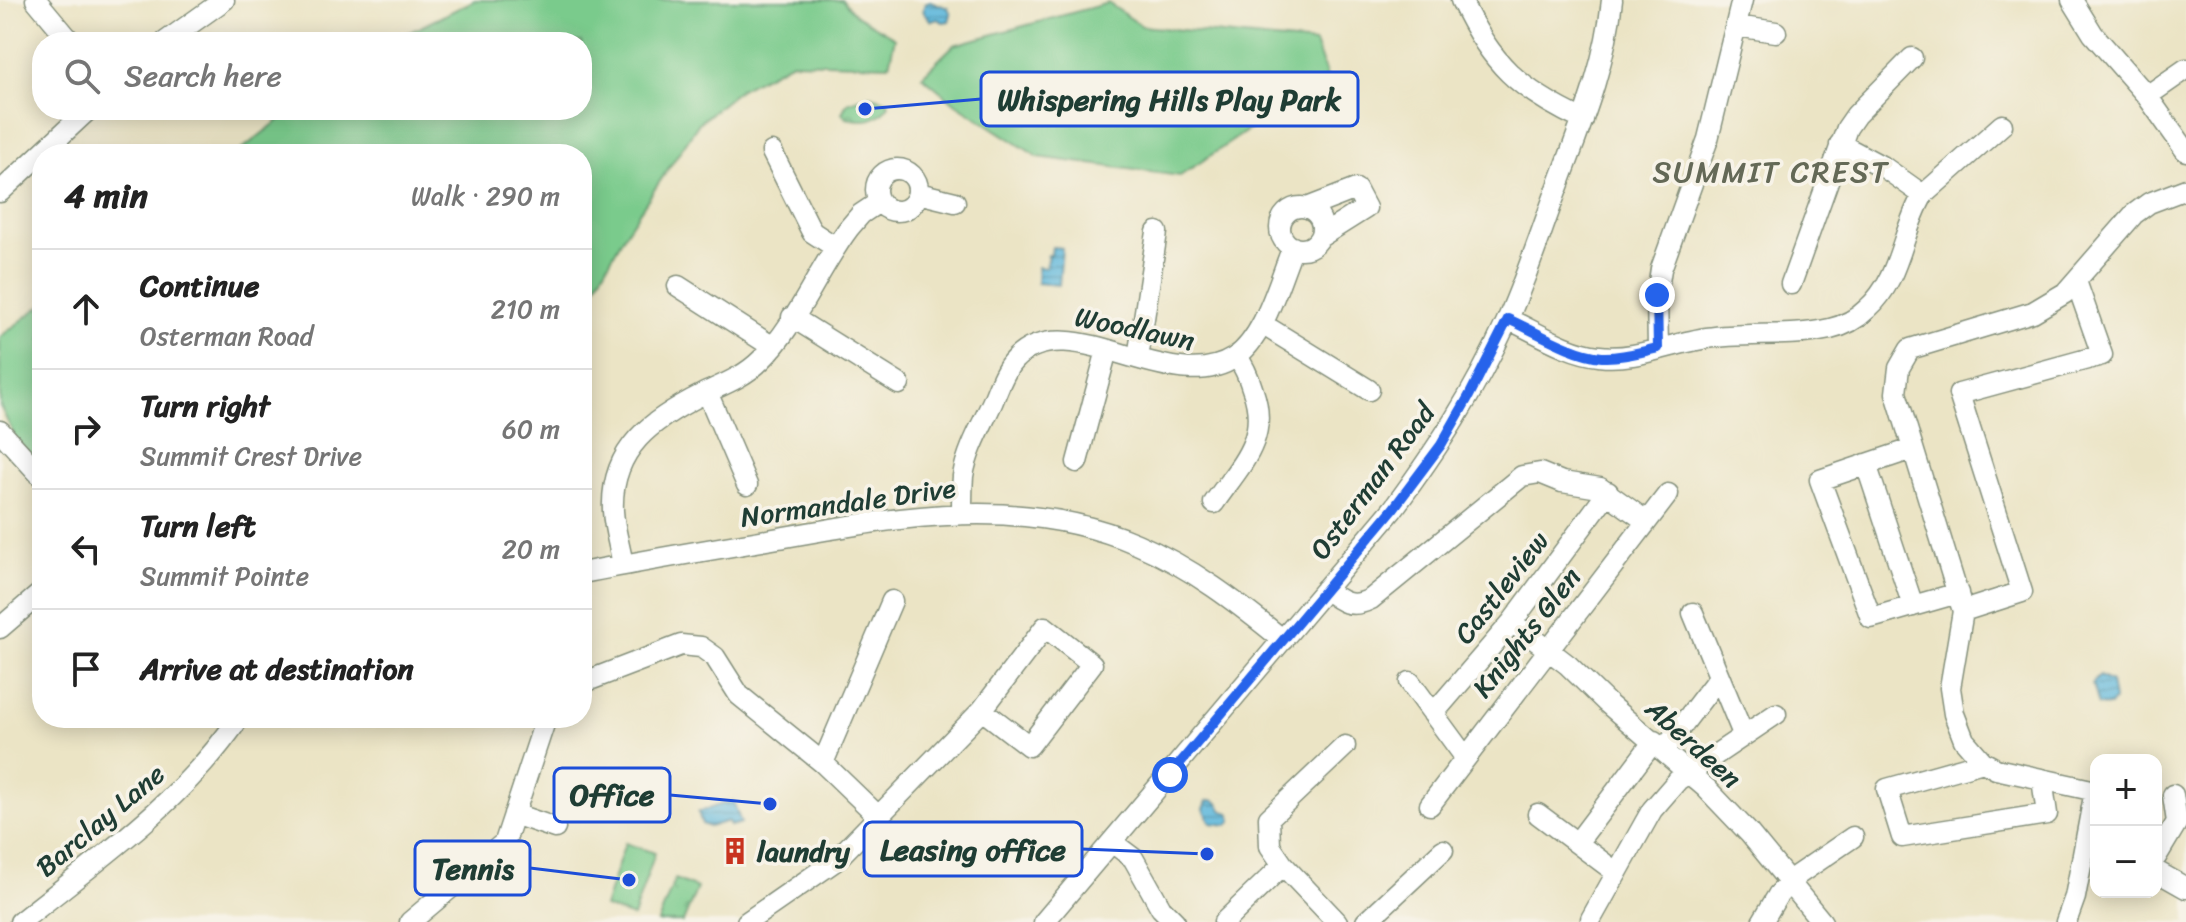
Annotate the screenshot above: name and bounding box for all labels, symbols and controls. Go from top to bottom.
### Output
search box [32,32,592,120]
text: Search here [124,49,282,103]
icon: search [60,54,104,98]
callout: Whispering Hills Play Park [981,72,1358,126]
text: Whispering Hills Play Park [997,73,1342,127]
district label: SUMMIT CREST [1652,145,1890,199]
text: 4 min [64,166,148,226]
text: Walk · 290 m [411,173,560,219]
text: Continue [140,259,259,313]
route end [1639,277,1675,313]
text: 210 m [491,286,560,332]
icon: ahead [64,287,108,331]
street label: Woodlawn [1070,292,1199,365]
text: Osterman Road [140,313,313,359]
text: Turn right [140,379,270,433]
street label: Osterman Road [1297,390,1450,571]
text: 60 m [502,406,560,452]
icon: right [64,407,108,451]
text: Summit Crest Drive [140,433,362,479]
street label: Normandale Drive [737,463,959,542]
text: Turn left [140,499,256,553]
street label: Castleview [1441,520,1562,655]
text: 20 m [502,526,560,572]
icon: left [64,527,108,571]
text: Summit Pointe [140,553,309,599]
street label: Knights Glen [1459,556,1594,709]
text: Arrive at destination [140,642,414,696]
icon: arrive [64,647,108,691]
street label: Aberdeen [1633,685,1754,801]
street label: Barclay Lane [24,751,176,890]
map controls [2090,754,2162,898]
button: + [2090,754,2162,826]
route start [1152,757,1188,793]
callout: Office [554,768,670,822]
text: Office [570,768,655,822]
callout: Leasing office [864,822,1082,876]
text: Leasing office [880,823,1067,877]
button: − [2090,826,2162,898]
place label: laundry [756,827,851,876]
building icon: laundry [720,836,750,866]
callout: Tennis [415,841,530,895]
text: Tennis [432,842,515,896]

